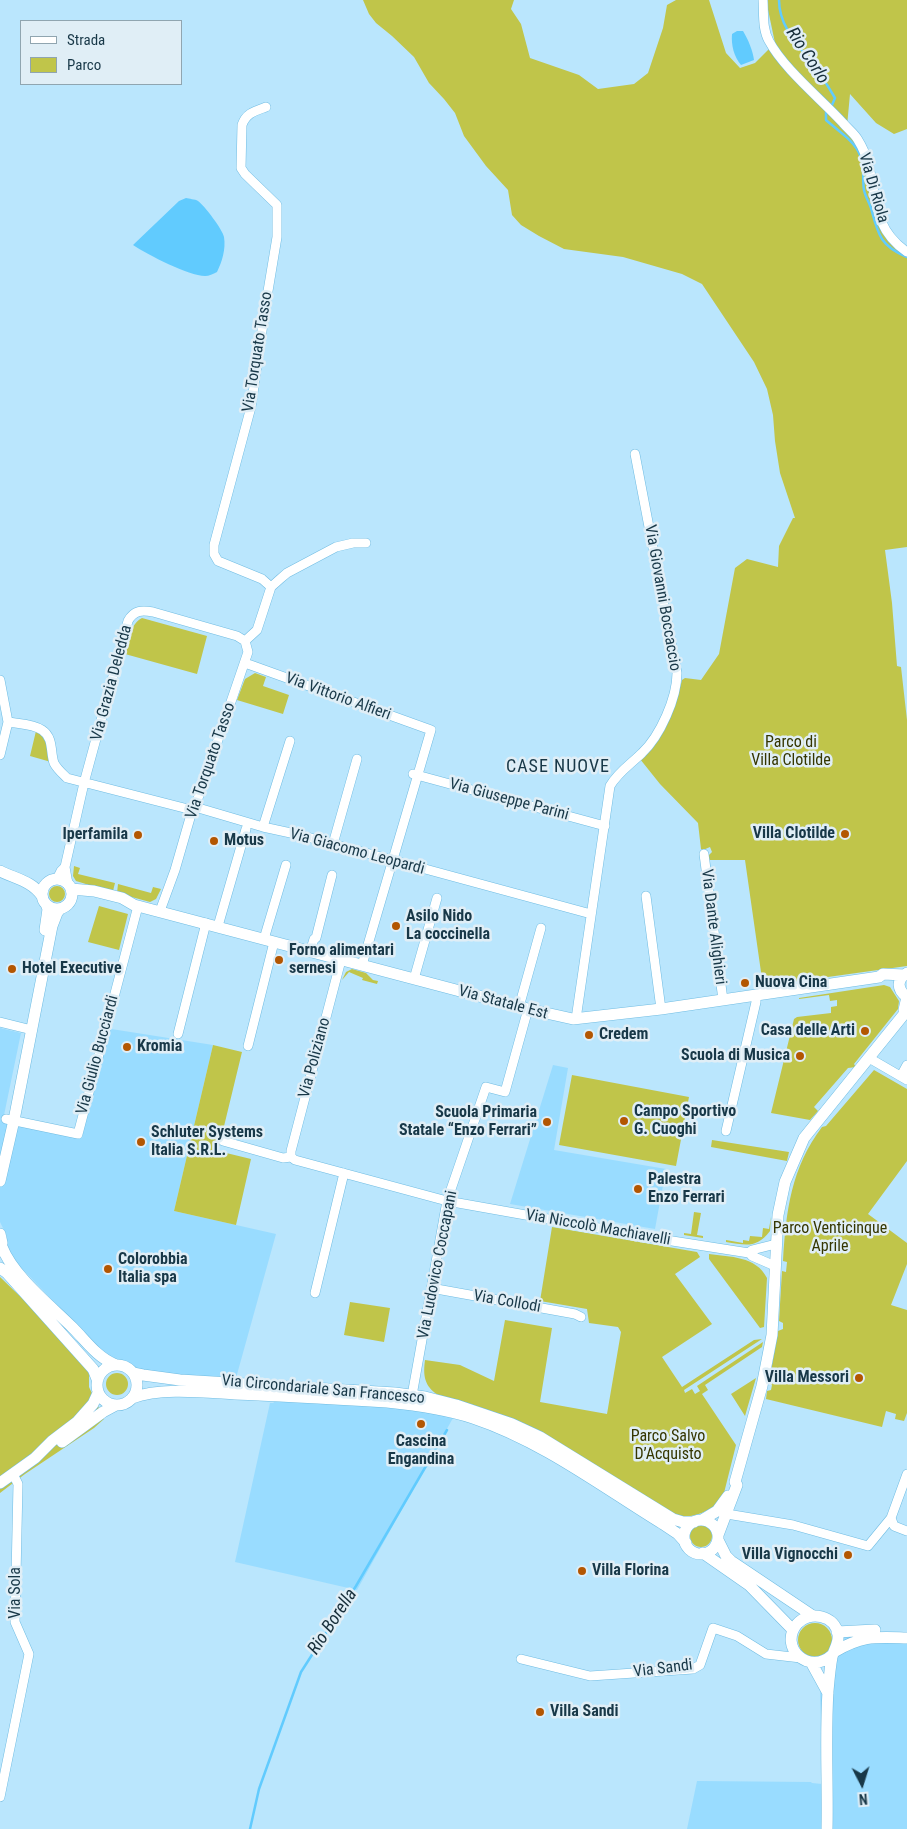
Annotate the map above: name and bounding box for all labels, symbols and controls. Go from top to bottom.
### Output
legend [20,20,182,85]
water label: Rio Corlo [781,24,833,88]
text: Strada [67,31,105,49]
text: Parco [67,56,101,74]
street label: Via Di Riola [854,151,892,225]
street label: Via Torquato Tasso [239,290,277,414]
street label: Via Giovanni Boccaccio [640,523,684,673]
street label: Via Grazia Deledda [87,623,137,743]
street label: Via Vittorio Alfieri [283,669,393,725]
street label: Via Torquato Tasso [182,700,240,822]
park label: Parco di Villa Clotilde [751,733,831,771]
district label: CASE NUOVE [505,756,611,778]
street label: Via Giuseppe Parini [447,775,571,825]
place label: Villa Clotilde [753,824,835,844]
place label: Iperfamila [62,825,128,845]
street label: Via Giacomo Leopardi [287,825,427,879]
marker: Villa Clotilde [839,828,851,840]
marker: Iperfamila [132,829,144,841]
place label: Motus [224,831,264,851]
marker: Motus [208,835,220,847]
street label: Via Dante Alighieri [696,868,730,986]
place label: Asilo Nido La coccinella [406,907,490,945]
marker: Asilo Nido La coccinella [390,920,402,932]
place label: Forno alimentari sernesi [289,941,394,979]
marker: Forno alimentari sernesi [273,954,285,966]
place label: Hotel Executive [22,959,122,979]
marker: Hotel Executive [6,963,18,975]
place label: Nuova Cina [755,973,827,993]
marker: Nuova Cina [739,977,751,989]
street label: Via Statale Est [456,982,550,1024]
street label: Via Giulio Bucciardi [73,993,123,1117]
street label: Via Poliziano [295,1016,335,1100]
place label: Casa delle Arti [761,1021,855,1041]
place label: Credem [599,1025,648,1045]
marker: Casa delle Arti [859,1025,871,1037]
marker: Credem [583,1029,595,1041]
place label: Kromia [137,1037,182,1057]
marker: Kromia [121,1041,133,1053]
place label: Scuola di Musica [681,1046,790,1066]
marker: Scuola di Musica [794,1050,806,1062]
place label: Campo Sportivo G. Cuoghi [634,1102,736,1140]
place label: Scuola Primaria Statale “Enzo Ferrari” [399,1103,537,1141]
marker: Campo Sportivo G. Cuoghi [618,1115,630,1127]
marker: Scuola Primaria Statale “Enzo Ferrari” [541,1116,553,1128]
place label: Schluter Systems Italia S.R.L. [151,1123,263,1161]
marker: Schluter Systems Italia S.R.L. [135,1136,147,1148]
place label: Palestra Enzo Ferrari [648,1170,725,1208]
marker: Palestra Enzo Ferrari [632,1183,644,1195]
street label: Via Ludovico Coccapani [414,1189,462,1341]
street label: Via Niccolò Machiavelli [524,1206,672,1250]
park label: Parco Venticinque Aprile [773,1219,887,1257]
place label: Colorobbia Italia spa [118,1250,187,1288]
marker: Colorobbia Italia spa [102,1263,114,1275]
street label: Via Collodi [472,1287,542,1317]
place label: Villa Messori [765,1368,849,1388]
street label: Via Circondariale San Francesco [221,1372,425,1408]
marker: Villa Messori [853,1372,865,1384]
marker: Cascina Engandina [415,1418,427,1430]
park label: Parco Salvo D’Acquisto [631,1427,705,1465]
place label: Cascina Engandina [388,1432,454,1470]
place label: Villa Vignocchi [742,1545,838,1565]
marker: Villa Vignocchi [842,1549,854,1561]
place label: Villa Florina [592,1561,669,1581]
marker: Villa Florina [576,1565,588,1577]
street label: Via Sola [6,1567,26,1619]
water label: Rio Borella [304,1585,362,1659]
street label: Via Sandi [632,1656,694,1682]
place label: Villa Sandi [550,1702,619,1722]
marker: Villa Sandi [534,1706,546,1718]
north arrow [837,1759,887,1809]
text: N [858,1791,868,1807]

